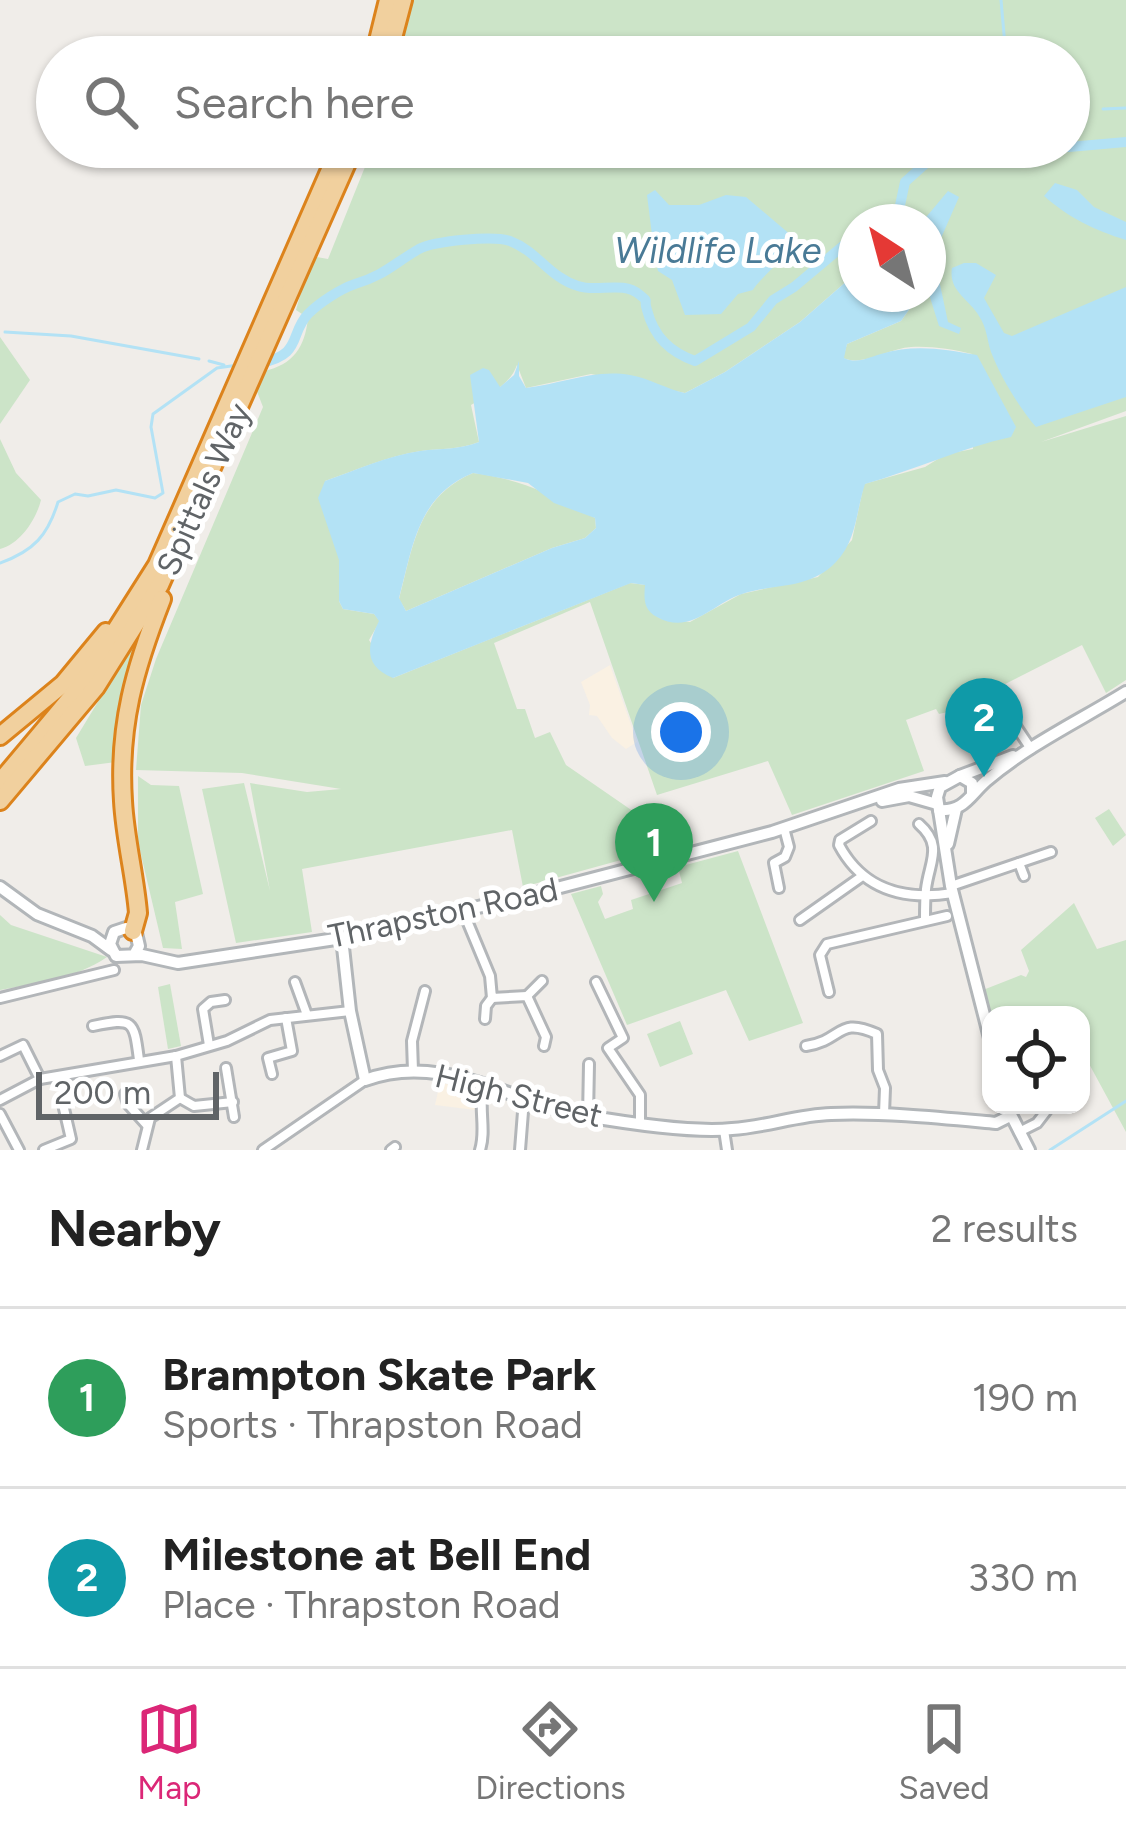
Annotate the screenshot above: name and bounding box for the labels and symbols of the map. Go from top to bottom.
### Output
north arrow [838,204,946,312]
water label: Wildlife Lake [615,229,822,272]
street label: Spittals Way [148,397,259,581]
pin: 2 [945,678,1023,777]
your location [651,702,711,762]
pin: 1 [615,803,693,902]
street label: Thrapston Road [325,869,561,956]
street label: High Street [431,1056,606,1135]
scale bar [36,1066,219,1119]

